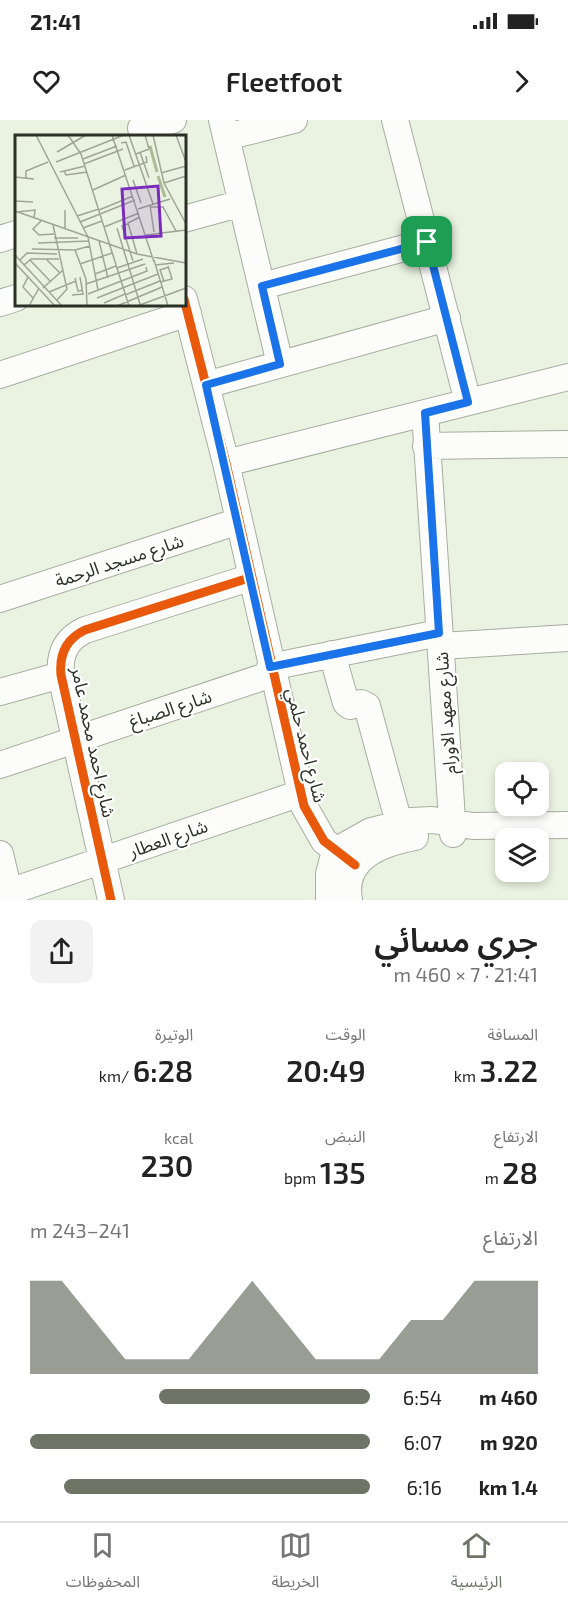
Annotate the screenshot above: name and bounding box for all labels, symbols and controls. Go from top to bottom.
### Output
text: 21:41 [30,8,81,34]
icon: heart [30,65,63,98]
text: Fleetfoot [226,65,342,97]
icon: forward [505,65,538,98]
inset map [15,135,186,306]
pin [401,216,452,267]
icon: arrive [410,225,443,258]
street label: شارع مسجد الرحمة [52,529,187,595]
street label: شارع معهد الاورام [430,651,464,775]
street label: شارع احمد محمد عامر [63,664,121,820]
street label: شارع الصباغ [126,684,215,736]
street label: شارع احمد حلمي [278,685,332,806]
map controls [495,762,549,882]
button: locate [495,762,549,816]
street label: شارع العطار [125,814,212,866]
button: layers [495,828,549,882]
text: جري مسائي [374,919,538,959]
button: share [30,920,93,983]
text: 21:41 · 7 × 460 m [394,962,538,986]
text: الوتيرة [155,1024,193,1043]
text: الوقت [326,1024,366,1043]
text: المسافة [488,1024,538,1043]
text: 6:28 [133,1052,193,1088]
text: 20:49 [286,1052,366,1088]
text: 3.22 [480,1052,538,1088]
text: /km [99,1066,133,1085]
text: km [454,1066,480,1085]
text: النبض [325,1126,366,1145]
text: الارتفاع [494,1126,538,1145]
text: kcal [164,1128,193,1147]
text: 230 [141,1147,193,1183]
text: 135 [320,1154,366,1190]
text: 28 [502,1154,538,1190]
text: bpm [284,1168,320,1187]
text: m [485,1168,502,1187]
text: 241–243 m [30,1218,130,1242]
text: الارتفاع [483,1225,538,1249]
text: 6:54 [403,1385,442,1409]
text: 460 m [479,1385,538,1409]
text: 6:07 [404,1430,442,1454]
text: 920 m [480,1430,538,1454]
text: 6:16 [406,1475,442,1499]
text: 1.4 km [479,1475,538,1499]
tab: المحفوظات [66,1529,140,1599]
tab: الخريطة [271,1529,319,1599]
tab: الرئيسية [451,1529,502,1599]

